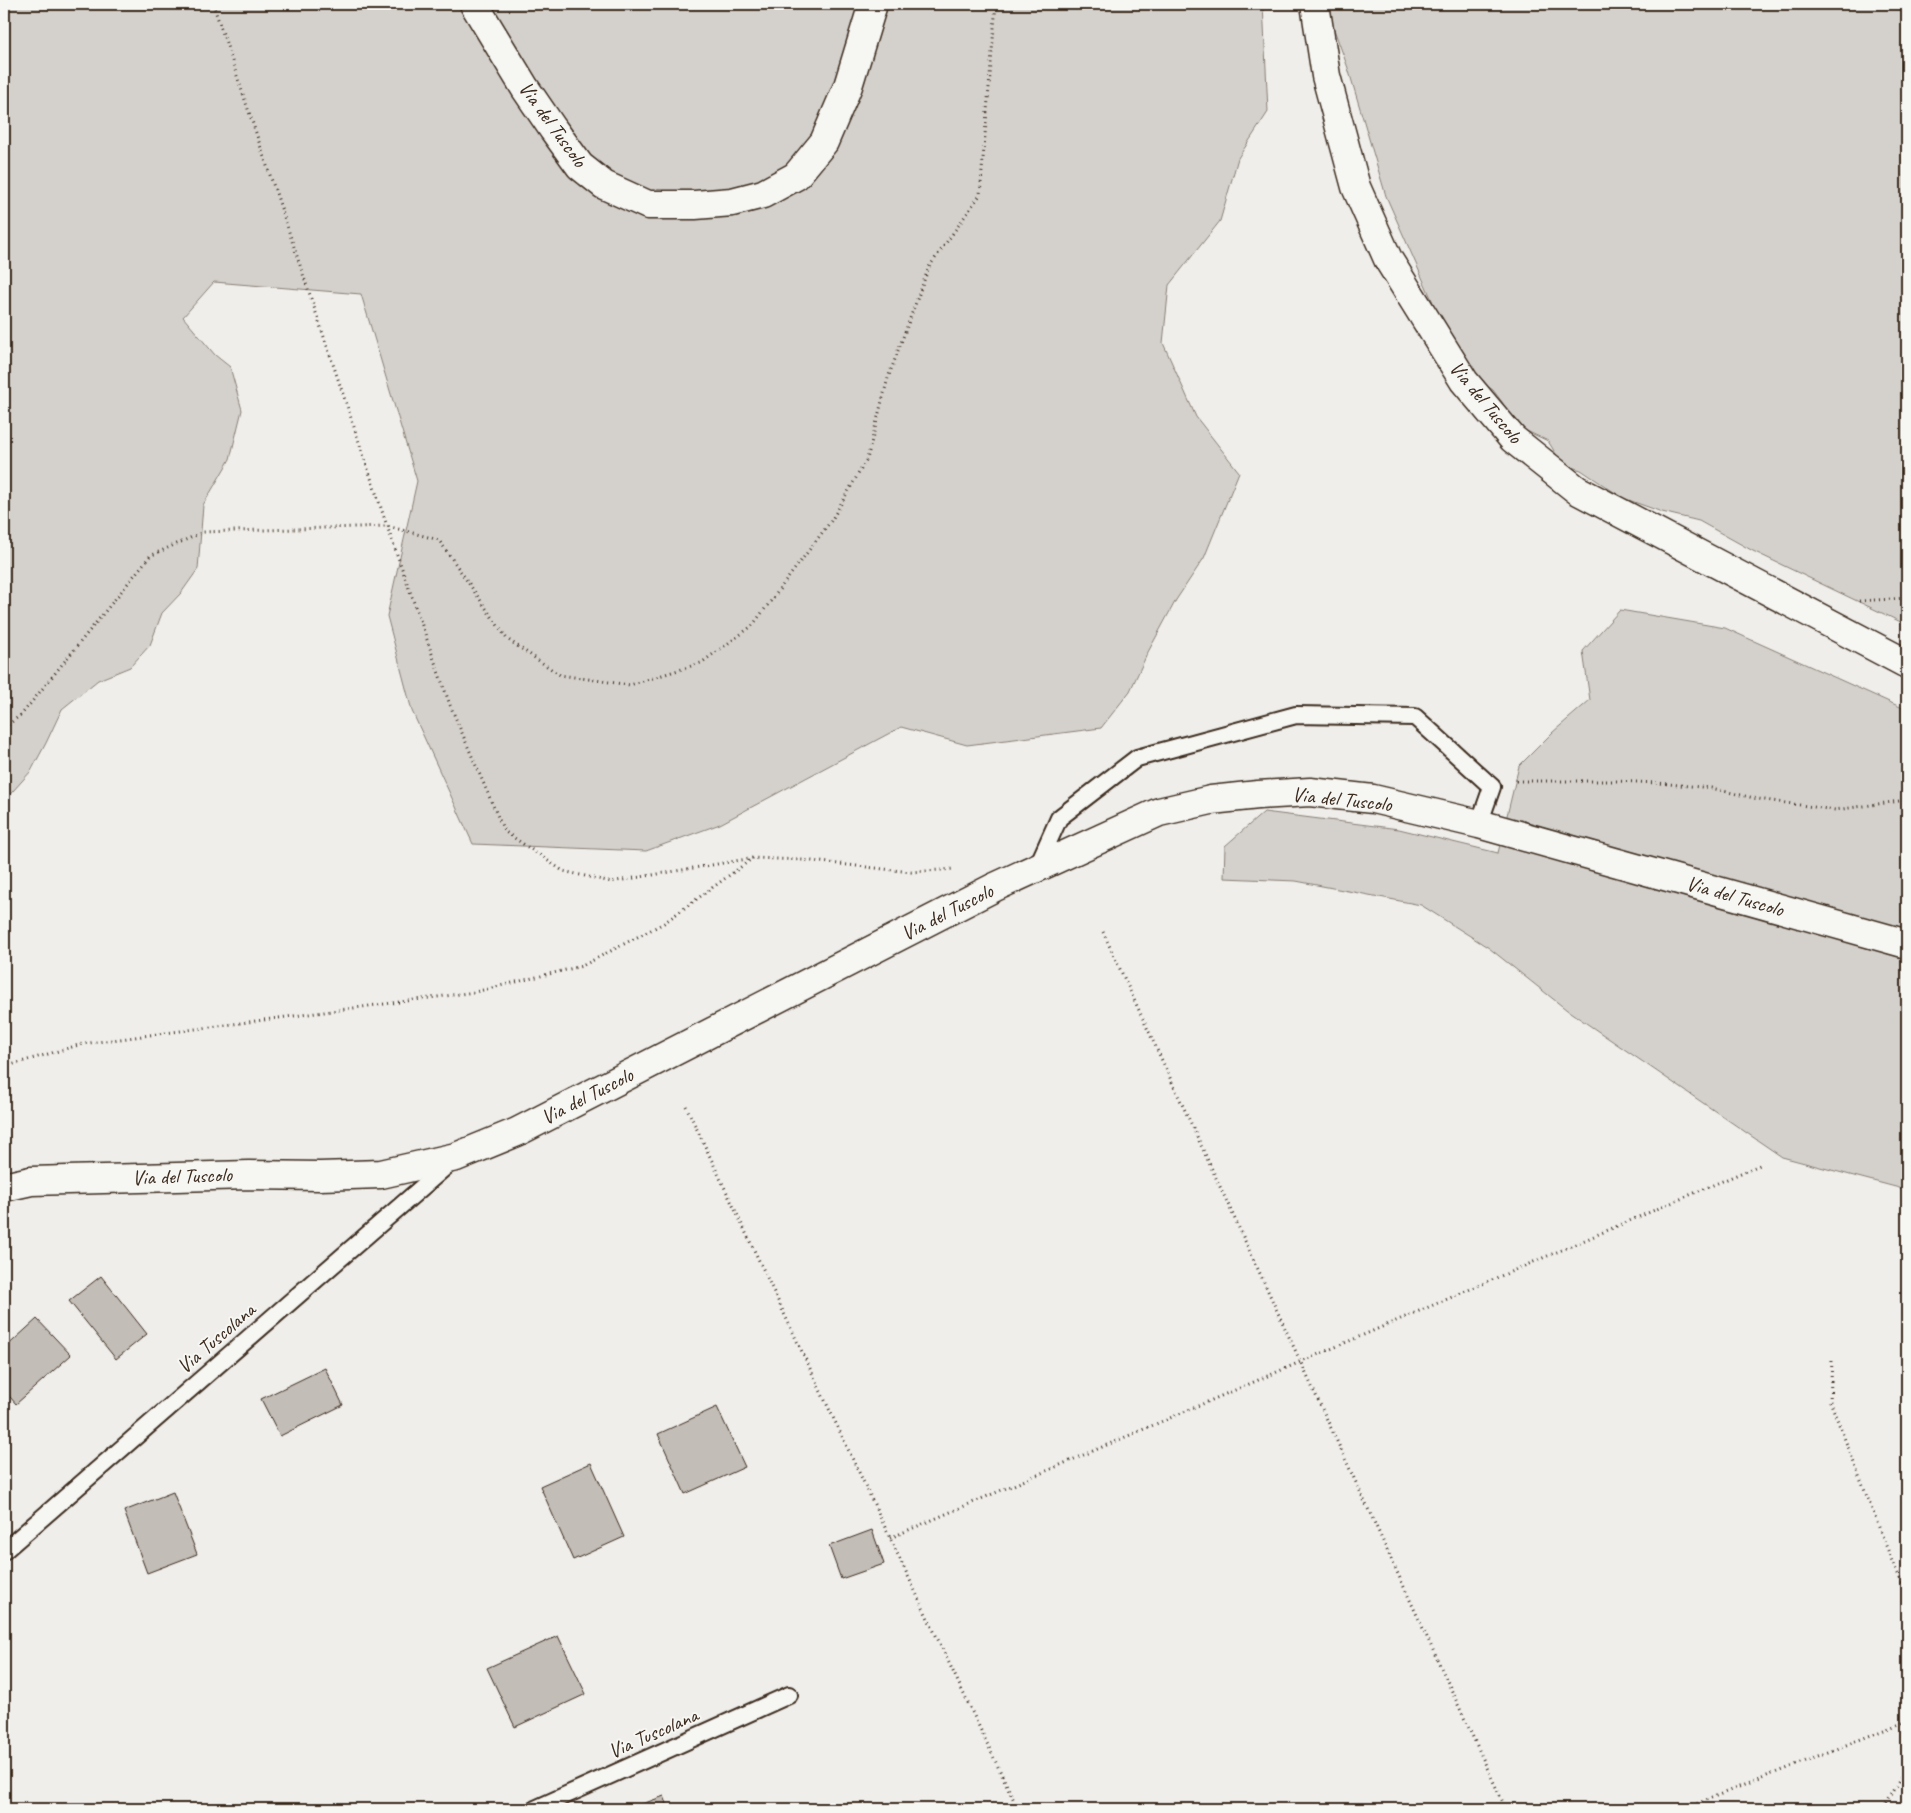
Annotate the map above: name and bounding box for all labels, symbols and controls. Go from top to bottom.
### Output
street label: Via del Tuscolo [513,76,594,173]
street label: Via del Tuscolo [1444,355,1529,450]
street label: Via del Tuscolo [1291,781,1395,817]
street label: Via del Tuscolo [1683,870,1788,923]
street label: Via del Tuscolo [897,877,999,946]
street label: Via del Tuscolo [537,1061,639,1130]
street label: Via del Tuscolo [132,1161,234,1191]
street label: Via Tuscolana [171,1295,262,1379]
street label: Via Tuscolana [604,1701,704,1764]

